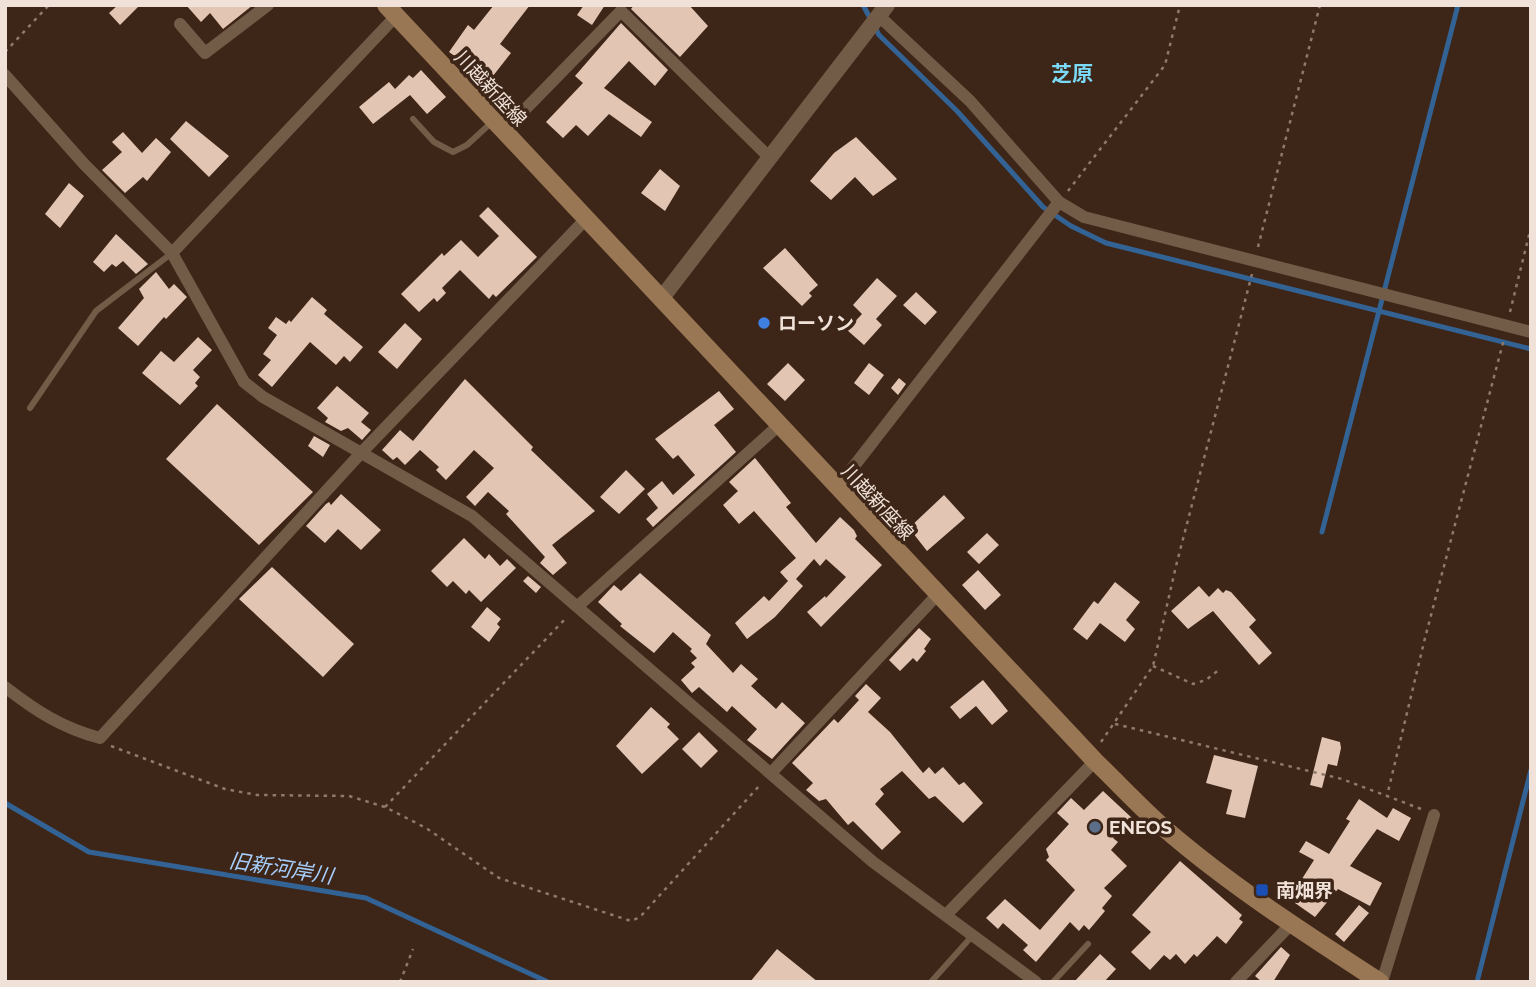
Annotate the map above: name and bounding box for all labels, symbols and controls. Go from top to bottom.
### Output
street label: 川越新座線 [451,46,531,130]
district label: 芝原 [1051,61,1093,86]
place label: ローソン [778,312,854,334]
marker: ローソン [756,315,772,331]
street label: 川越新座線 [838,460,918,544]
place label: ENEOS [1109,816,1172,838]
marker: ENEOS [1087,819,1103,835]
water label: 旧新河岸川 [227,847,337,889]
place label: 南畑界 [1276,879,1333,901]
marker: 南畑界 [1254,882,1270,898]

